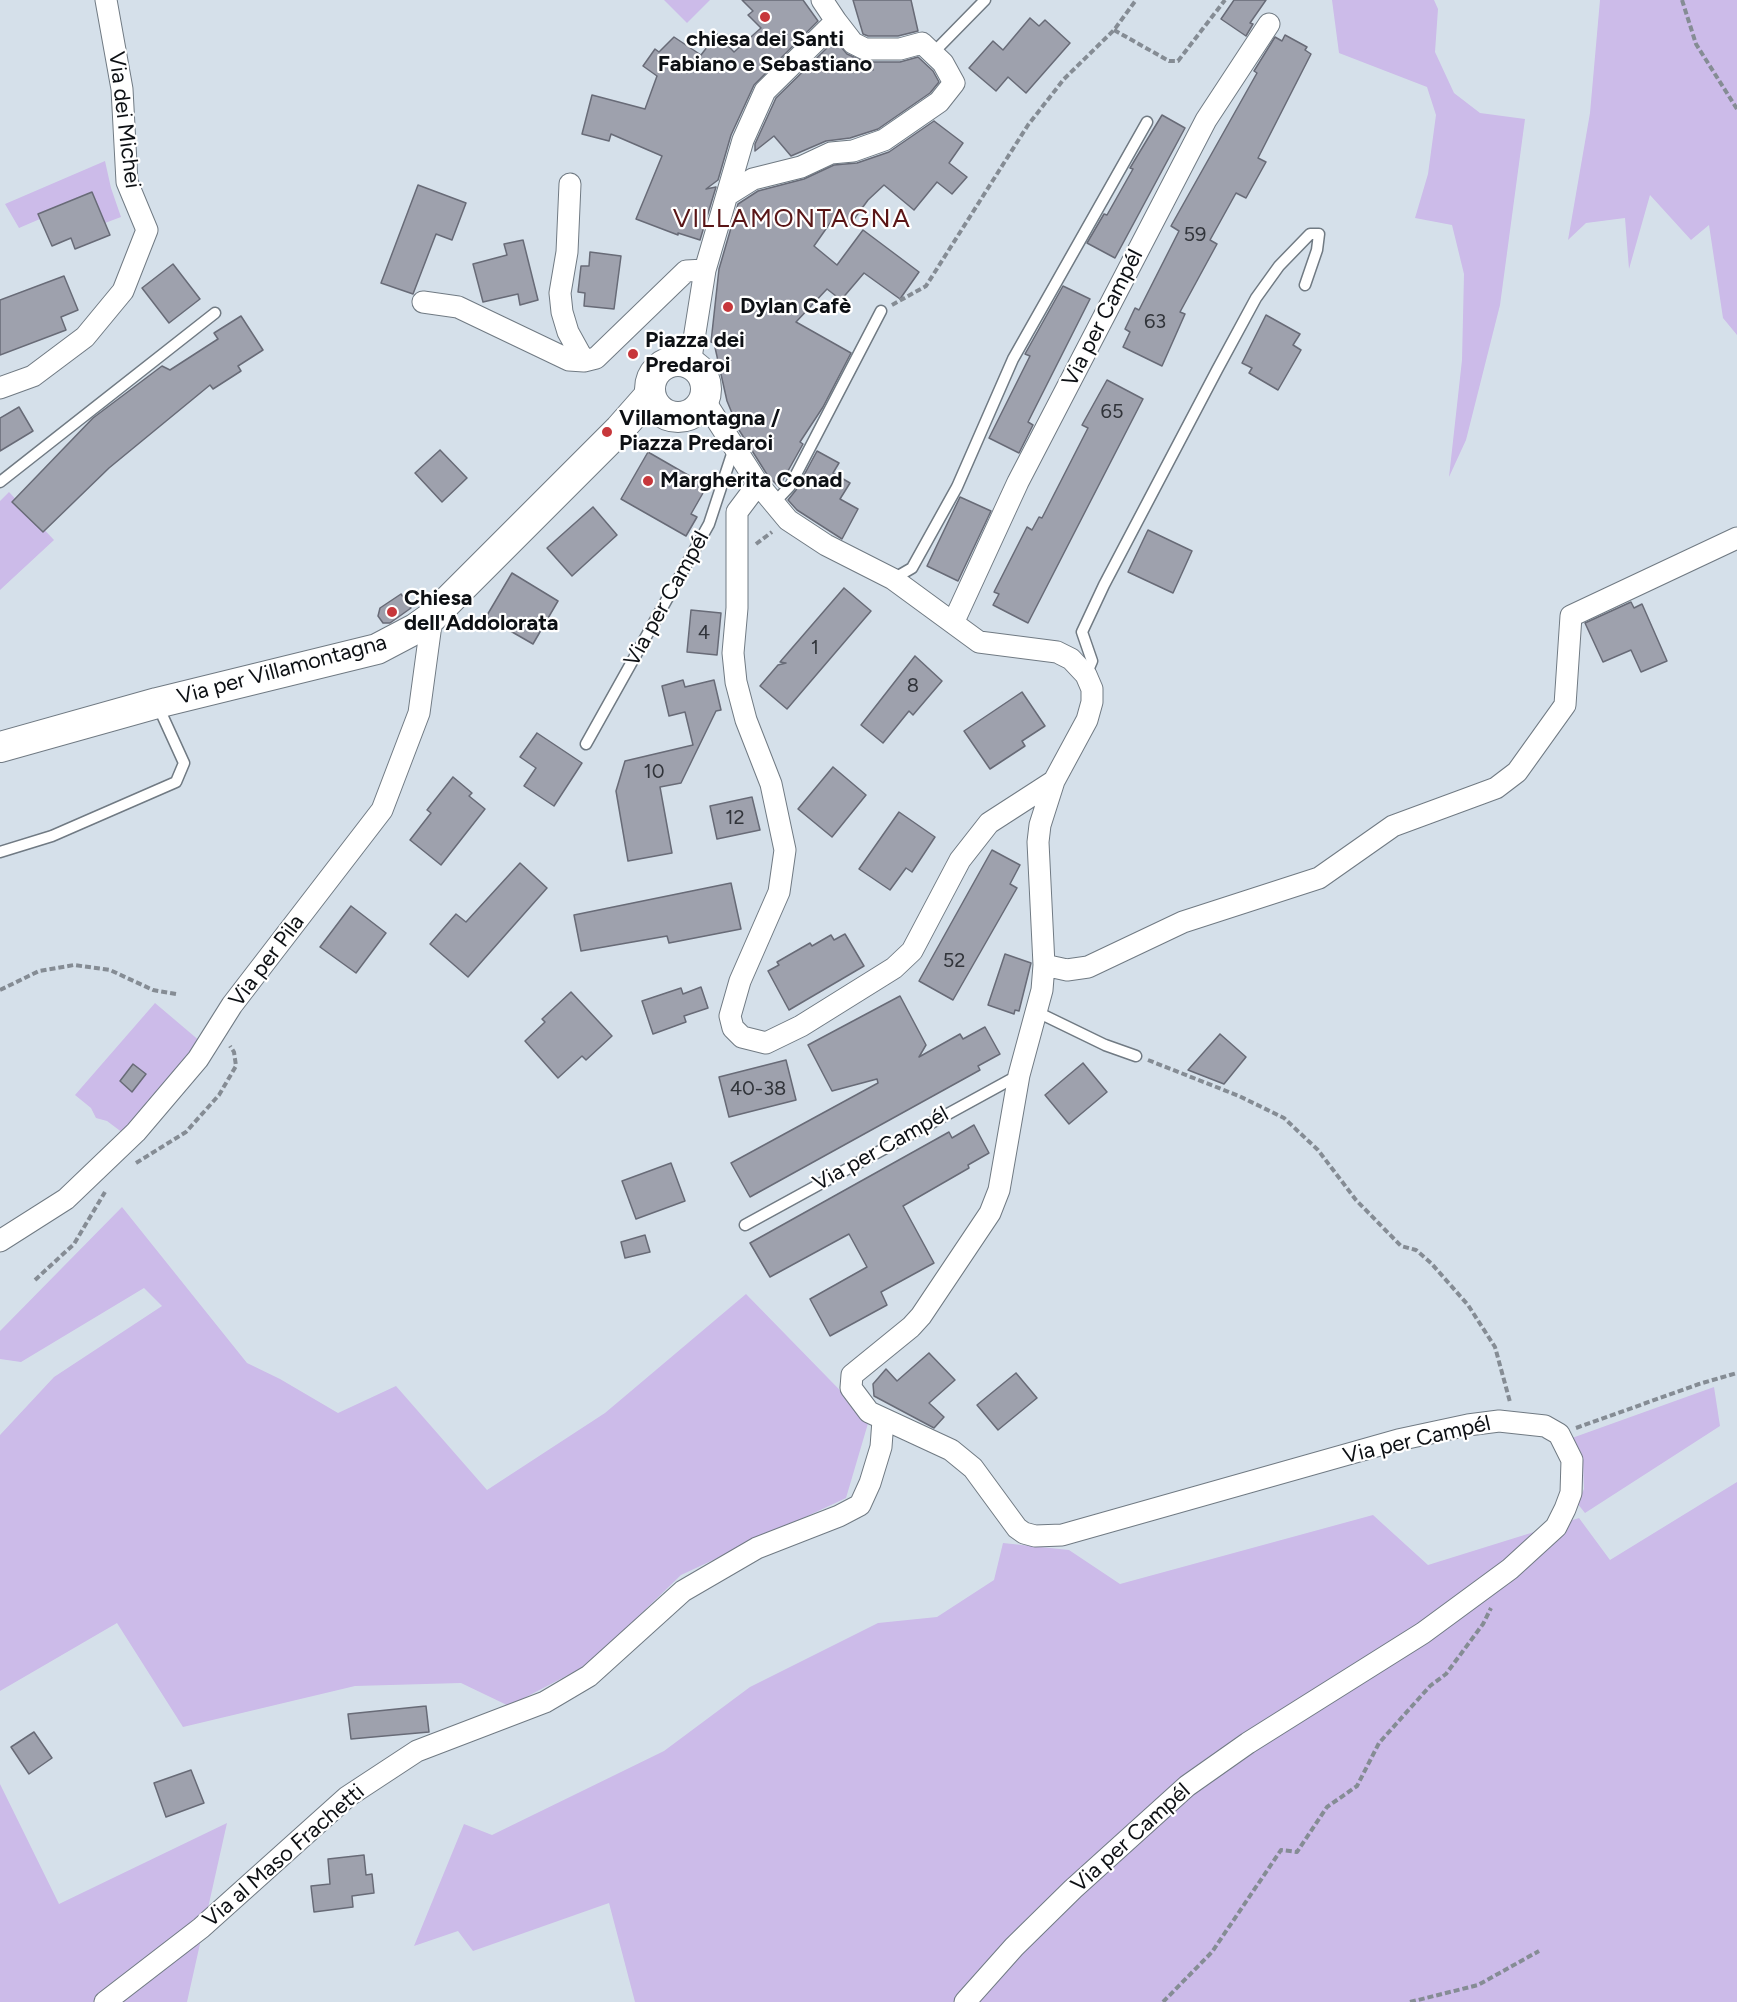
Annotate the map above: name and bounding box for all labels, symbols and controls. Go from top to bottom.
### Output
marker: chiesa dei Santi Fabiano e Sebastiano [758,10,772,24]
place label: chiesa dei Santi Fabiano e Sebastiano [658,27,872,78]
street label: Via dei Michei [103,50,145,190]
district label: VILLAMONTAGNA [673,203,911,235]
house number: 59 [1184,223,1206,247]
street label: Via per Campél [1057,245,1149,391]
place label: Dylan Cafè [740,294,851,320]
marker: Dylan Cafè [721,300,735,314]
house number: 63 [1144,310,1166,334]
place label: Piazza dei Predaroi [645,328,745,380]
marker: Piazza dei Predaroi [626,347,640,361]
house number: 65 [1101,400,1123,424]
place label: Villamontagna / Piazza Predaroi [619,406,780,458]
marker: Villamontagna / Piazza Predaroi [600,425,614,439]
place label: Margherita Conad [660,468,843,494]
marker: Margherita Conad [641,474,655,488]
street label: Via per Campél [619,527,715,671]
place label: Chiesa dell'Addolorata [404,586,559,638]
marker: Chiesa dell'Addolorata [385,605,399,619]
house number: 4 [698,621,710,645]
street label: Via per Villamontagna [174,629,390,711]
house number: 1 [811,636,819,660]
house number: 8 [907,674,919,698]
house number: 10 [643,760,665,784]
house number: 12 [725,806,745,830]
street label: Via per Pila [224,910,310,1012]
house number: 52 [943,949,965,973]
house number: 40-38 [730,1077,786,1101]
street label: Via per Campél [809,1101,953,1197]
street label: Via per Campél [1341,1410,1493,1470]
street label: Via per Campél [1066,1778,1196,1898]
street label: Via al Maso Frachetti [198,1779,370,1933]

